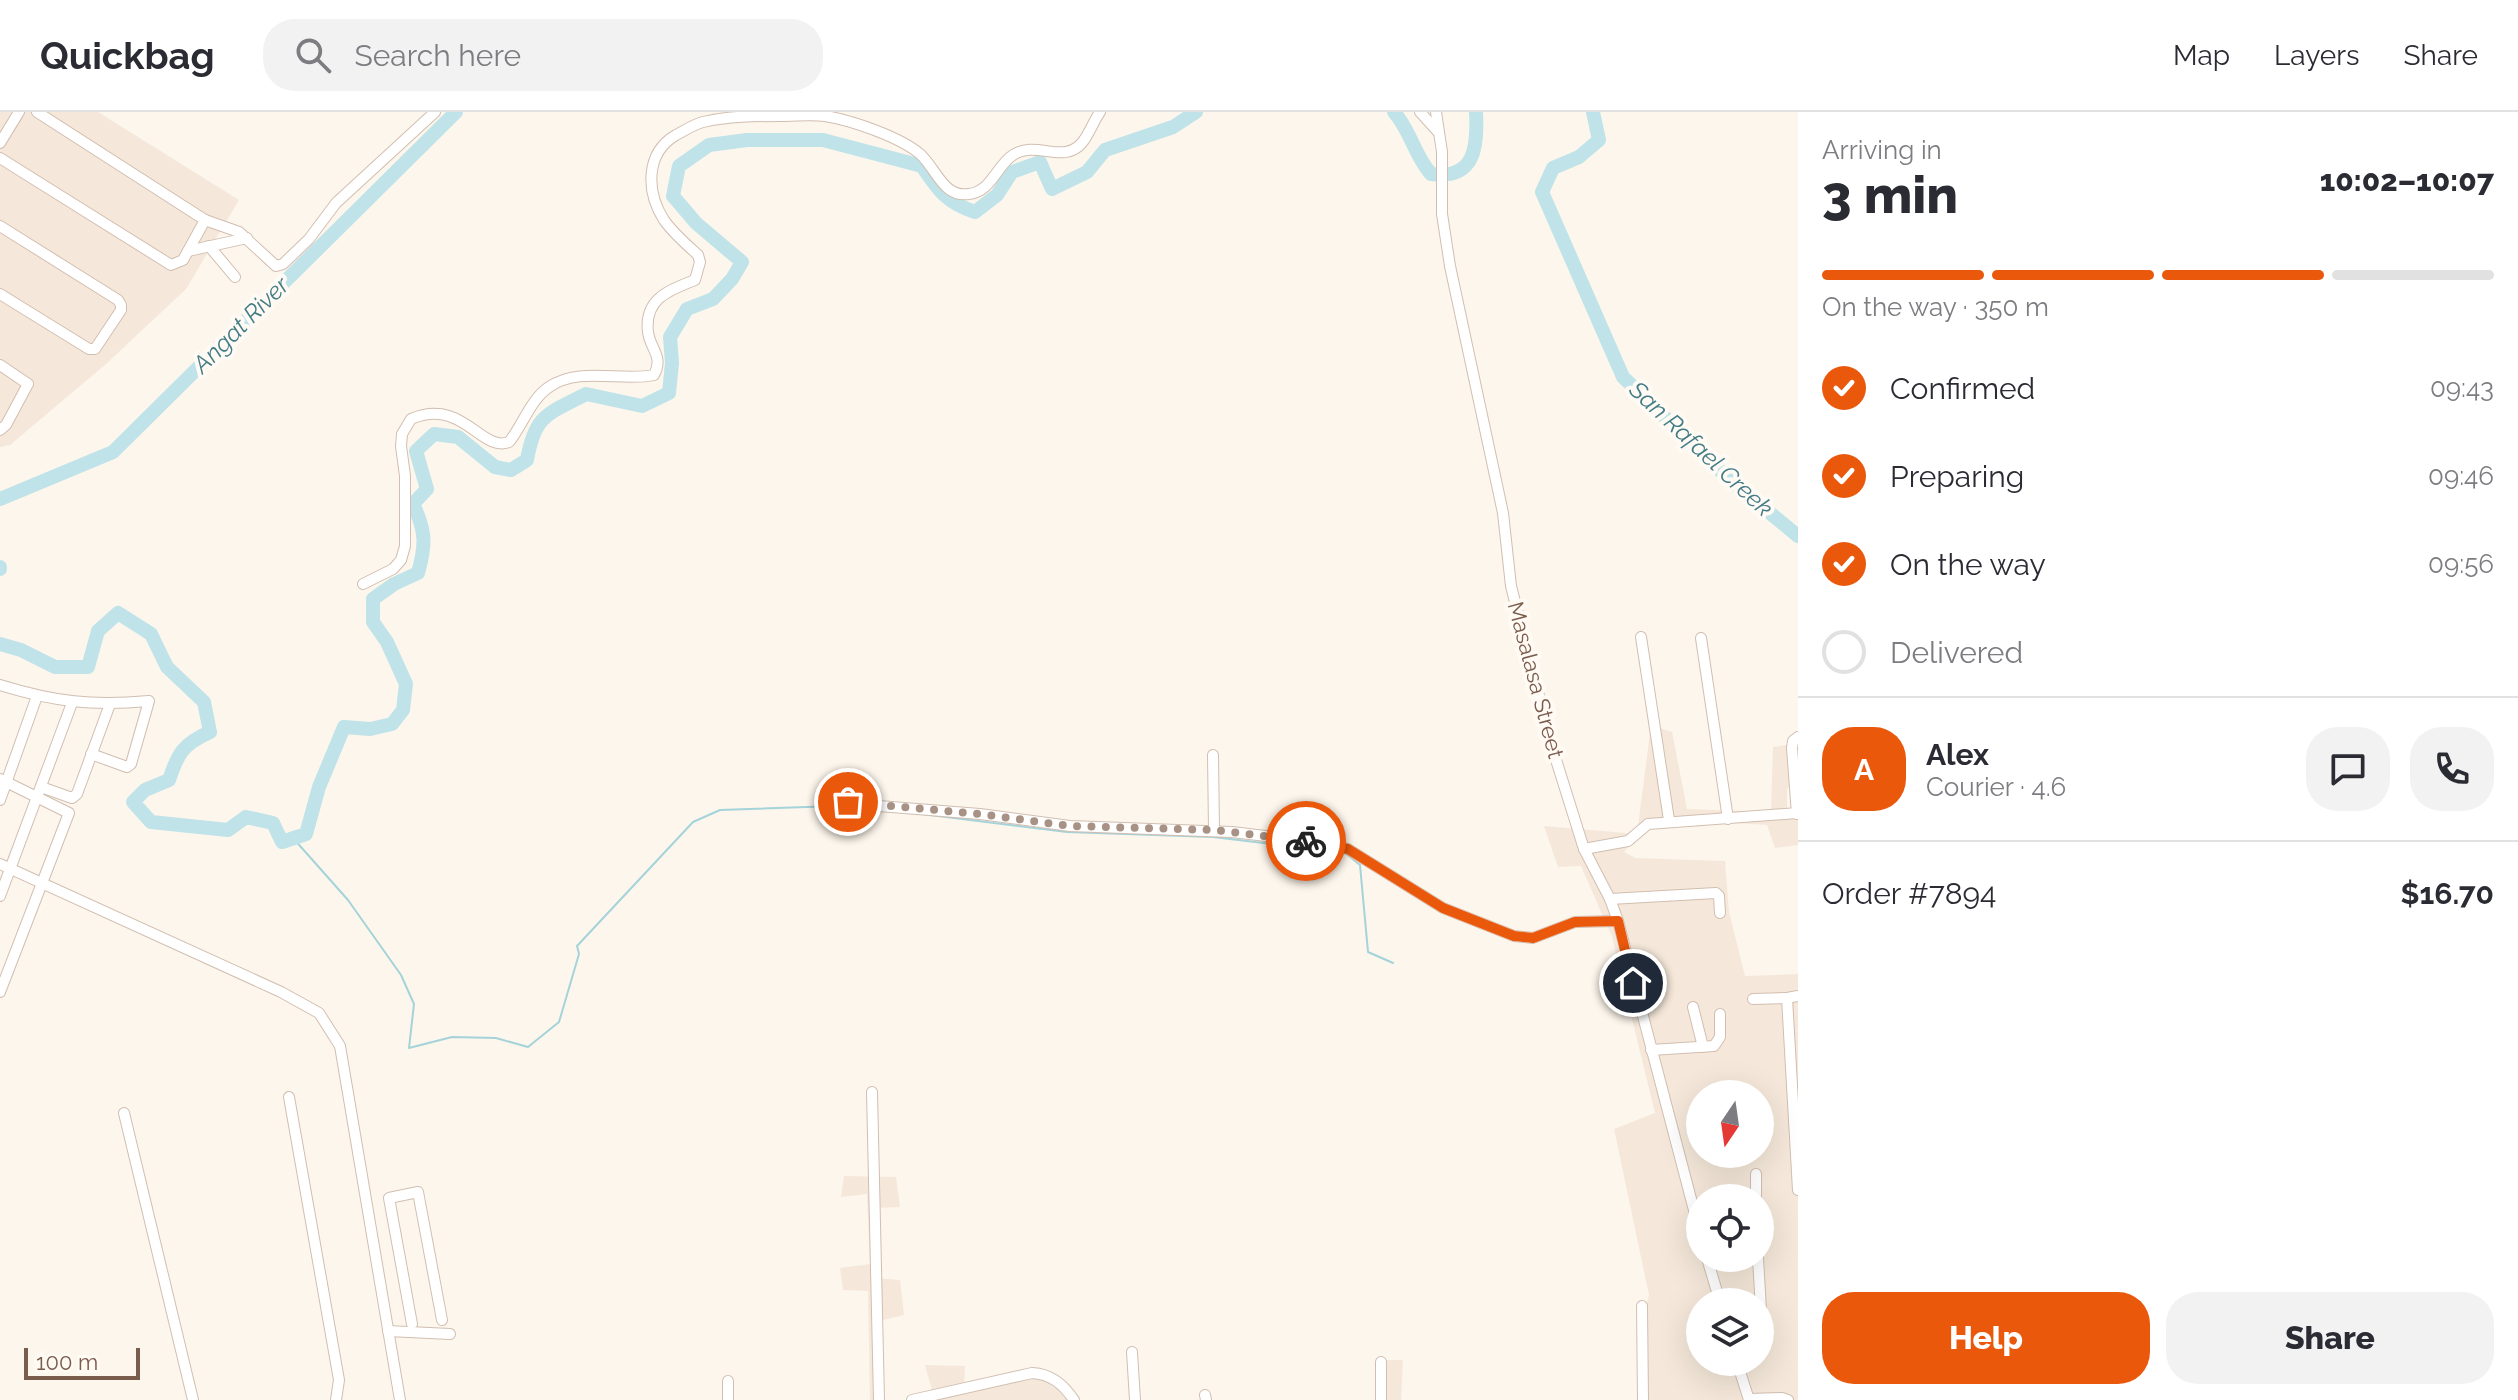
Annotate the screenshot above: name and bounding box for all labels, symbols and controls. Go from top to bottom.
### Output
search box [263,19,823,91]
text: Quickbag [40,33,215,78]
icon: search [291,33,335,77]
text: Search here [355,38,521,73]
text: Map [2173,39,2230,72]
text: Layers [2274,39,2360,72]
text: Share [2404,39,2478,72]
text: Arriving in [1822,135,1942,165]
text: 10:02–10:07 [2320,163,2494,198]
text: 3 min [1822,164,1958,225]
water label: Angat River [185,270,295,380]
text: On the way · 350 m [1822,292,2049,322]
icon: check [1822,366,1866,410]
text: Confirmed [1890,371,2035,406]
text: 09:43 [2430,373,2494,403]
water label: San Rafael Creek [1623,374,1779,523]
icon: check [1822,454,1866,498]
text: Preparing [1890,459,2024,494]
text: 09:46 [2428,461,2494,491]
icon: check [1822,542,1866,586]
text: On the way [1890,547,2046,582]
text: 09:56 [2428,549,2494,579]
street label: Masalasa Street [1503,599,1570,762]
text: Delivered [1890,635,2023,670]
button: chat [2306,727,2390,811]
button: phone [2410,727,2494,811]
text: Alex [1926,737,1989,772]
text: A [1854,752,1874,787]
pin [814,768,882,836]
text: Courier · 4.6 [1926,772,2066,802]
icon: bag [826,780,870,824]
courier [1266,801,1346,881]
icon: bike [1284,819,1328,863]
text: Order #7894 [1822,876,1997,911]
text: $16.70 [2401,876,2494,911]
pin [1599,949,1667,1017]
icon: home [1611,961,1655,1005]
north arrow [1686,1080,1774,1168]
map controls [1686,1080,1774,1376]
button: locate [1686,1184,1774,1272]
button: layers [1686,1288,1774,1376]
button: Help [1822,1292,2150,1384]
button: Share [2166,1292,2494,1384]
scale bar [24,1344,140,1380]
text: 100 m [36,1349,98,1375]

